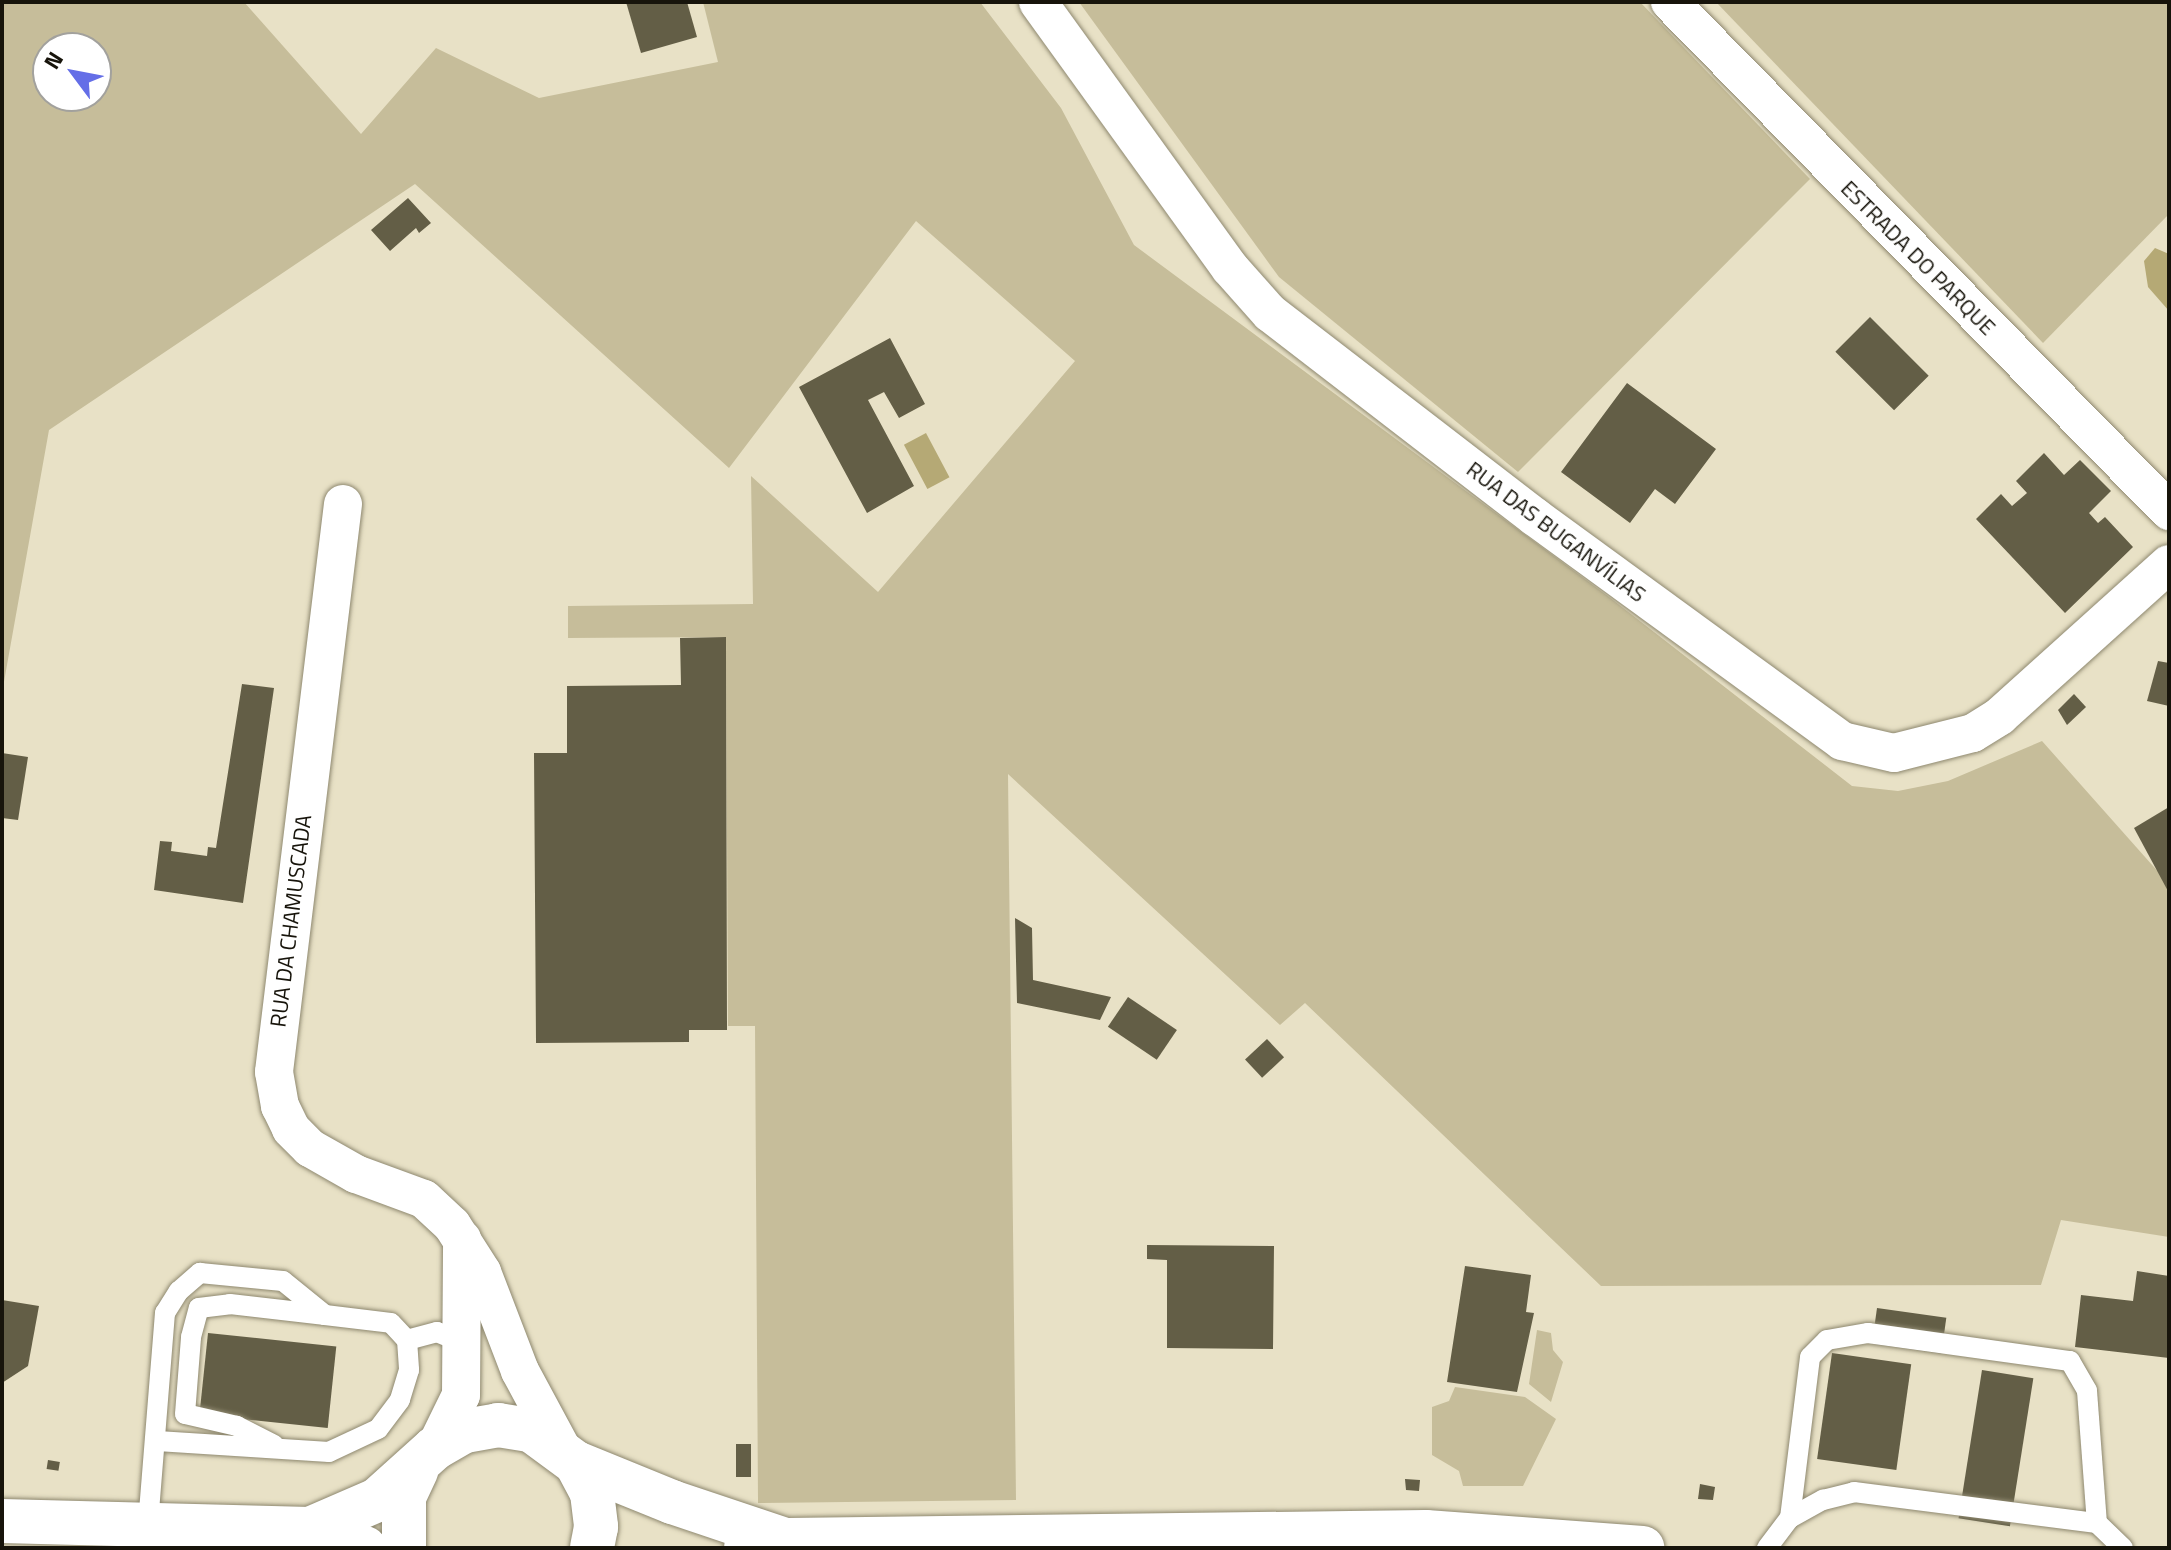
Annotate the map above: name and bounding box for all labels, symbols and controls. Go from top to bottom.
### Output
north arrow [32,32,112,112]
text: N [35,45,72,76]
street label: ESTRADA DO PARQUE [1835,175,2001,341]
street label: RUA DAS BUGANVÍLIAS [1461,456,1651,608]
street label: RUA DA CHAMUSCADA [265,813,317,1029]

